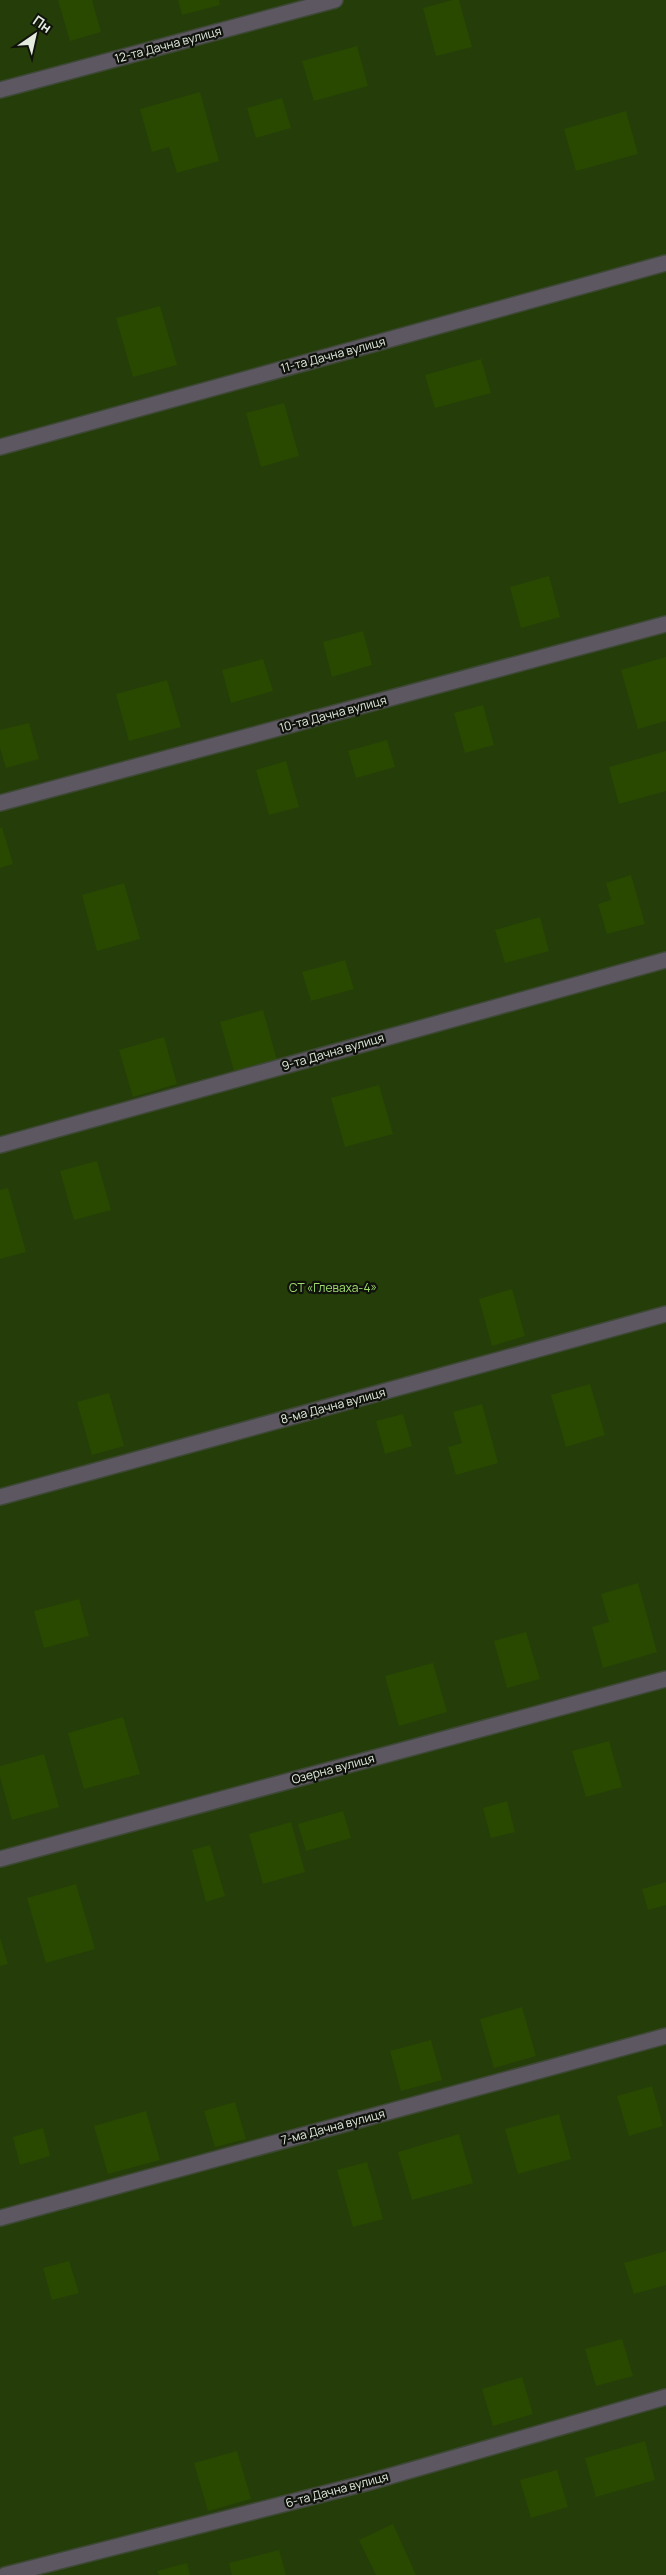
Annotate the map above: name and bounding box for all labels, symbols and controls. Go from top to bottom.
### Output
north arrow [10,10,60,60]
text: Пн [29,11,56,37]
street label: 12-та Дачна вулиця [113,22,223,67]
street label: 11-та Дачна вулиця [279,332,387,377]
street label: 10-та Дачна вулиця [277,691,388,736]
street label: 9-та Дачна вулиця [280,1029,386,1074]
park label: СТ «Глеваха-4» [289,1279,377,1296]
street label: 8-ма Дачна вулиця [279,1383,387,1428]
street label: Озерна вулиця [290,1749,376,1788]
street label: 7-ма Дачна вулиця [279,2104,387,2149]
street label: 6-та Дачна вулиця [284,2468,390,2511]

